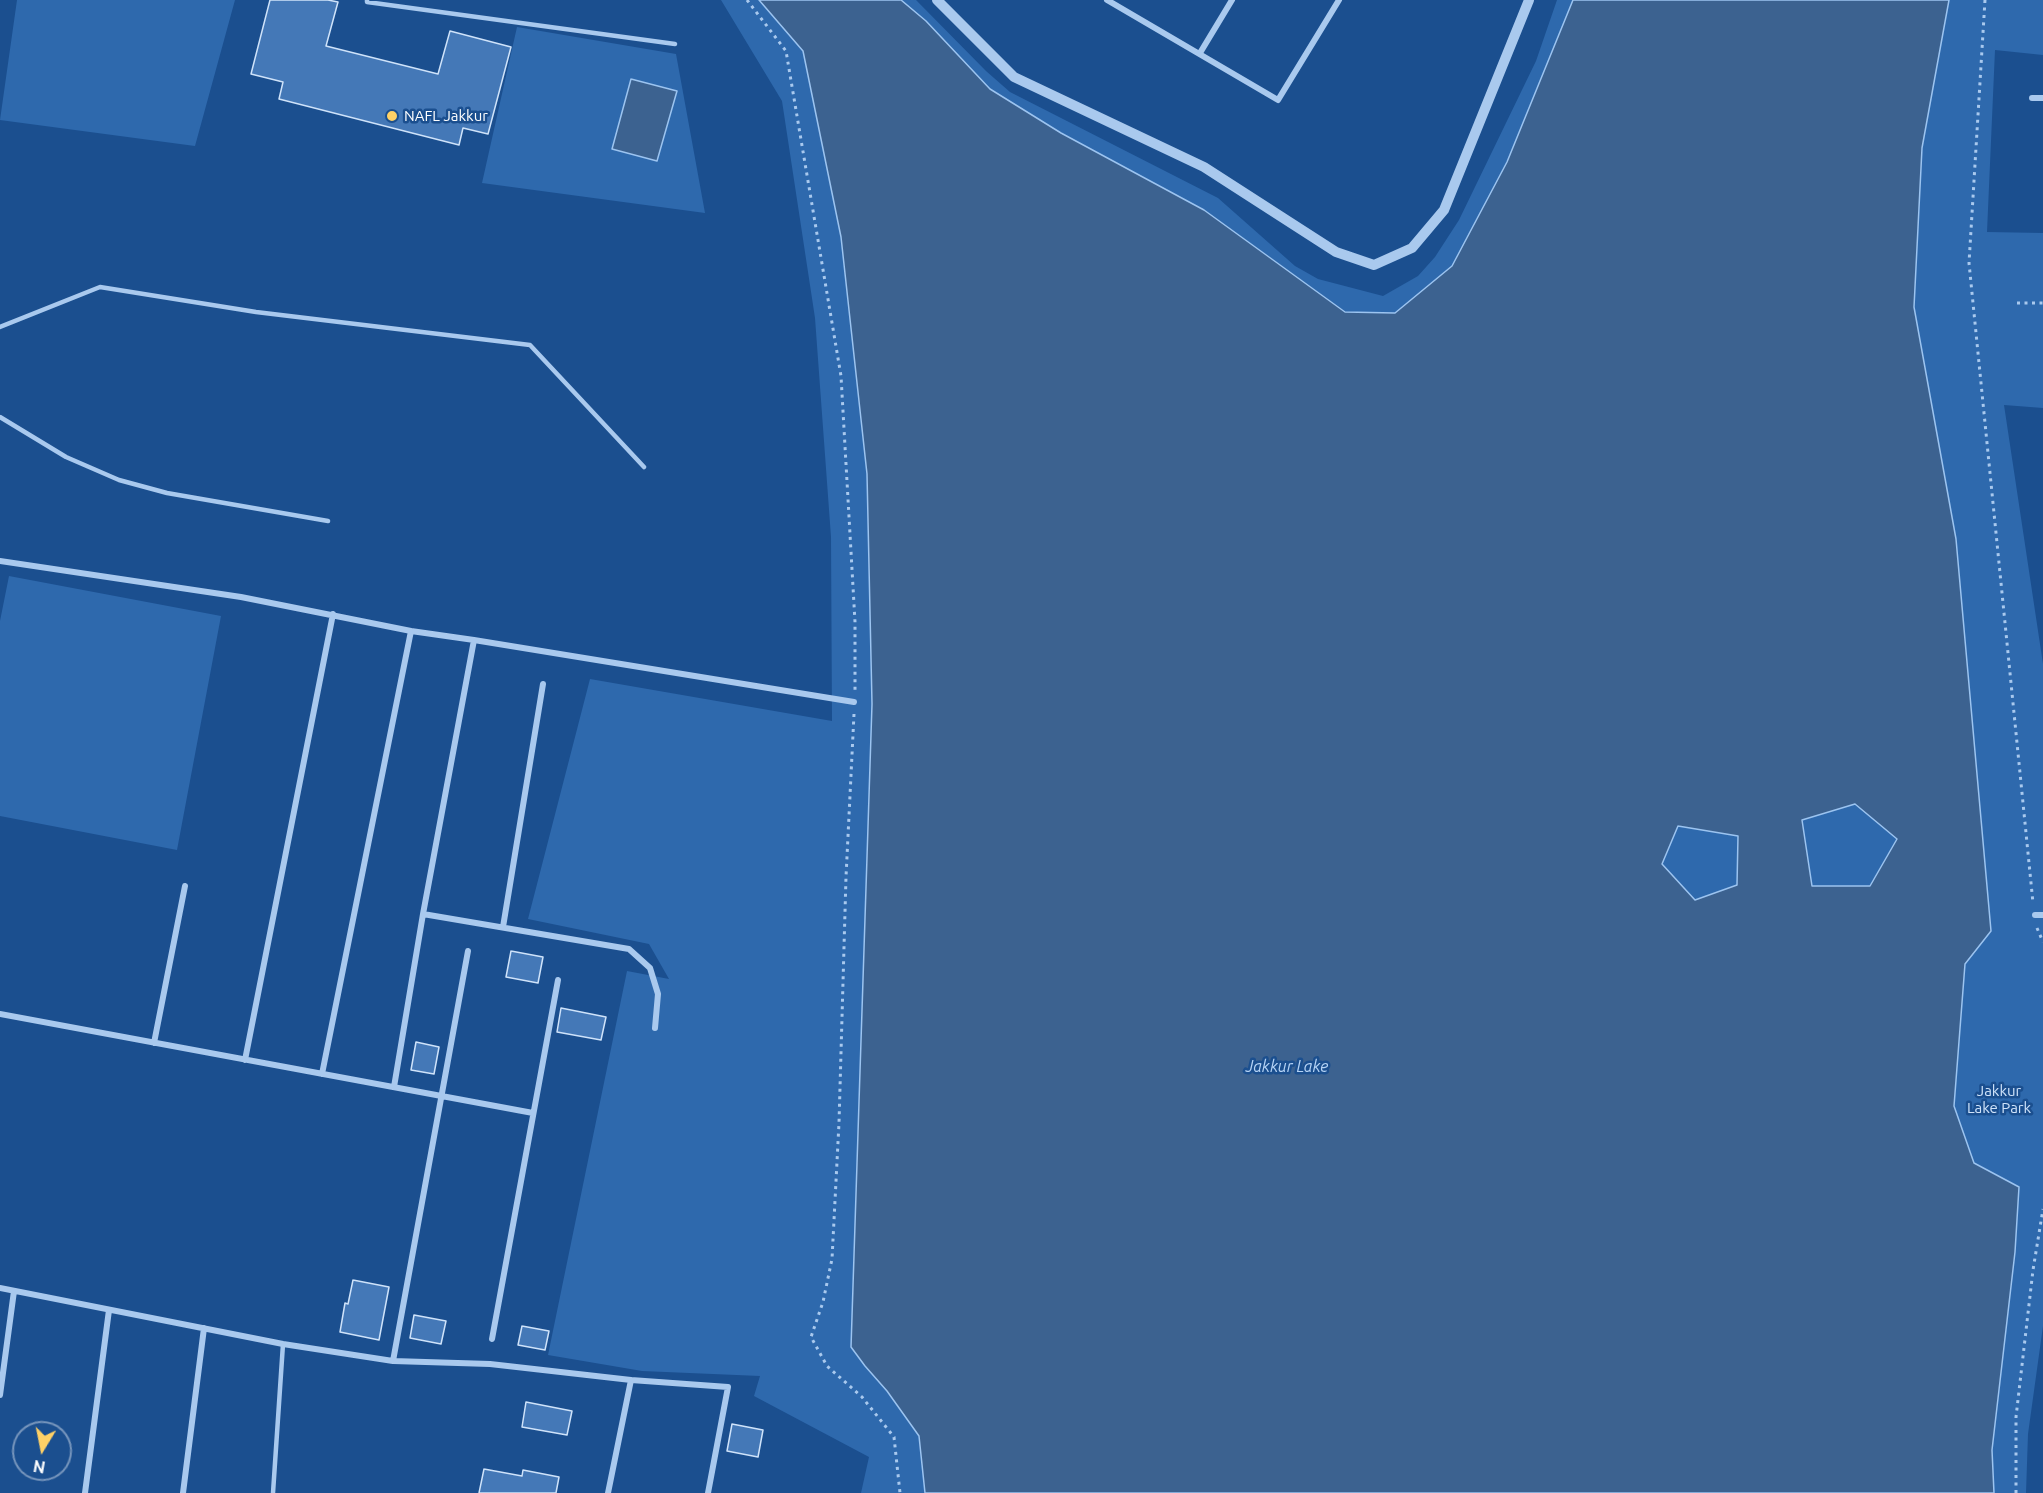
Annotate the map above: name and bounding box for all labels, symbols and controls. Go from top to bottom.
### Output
place label: NAFL Jakkur [404,107,488,125]
marker: NAFL Jakkur [385,109,399,123]
water label: Jakkur Lake [1246,1057,1328,1077]
park label: Jakkur Lake Park [1967,1082,2031,1117]
north arrow [12,1421,72,1481]
text: N [32,1457,47,1477]

